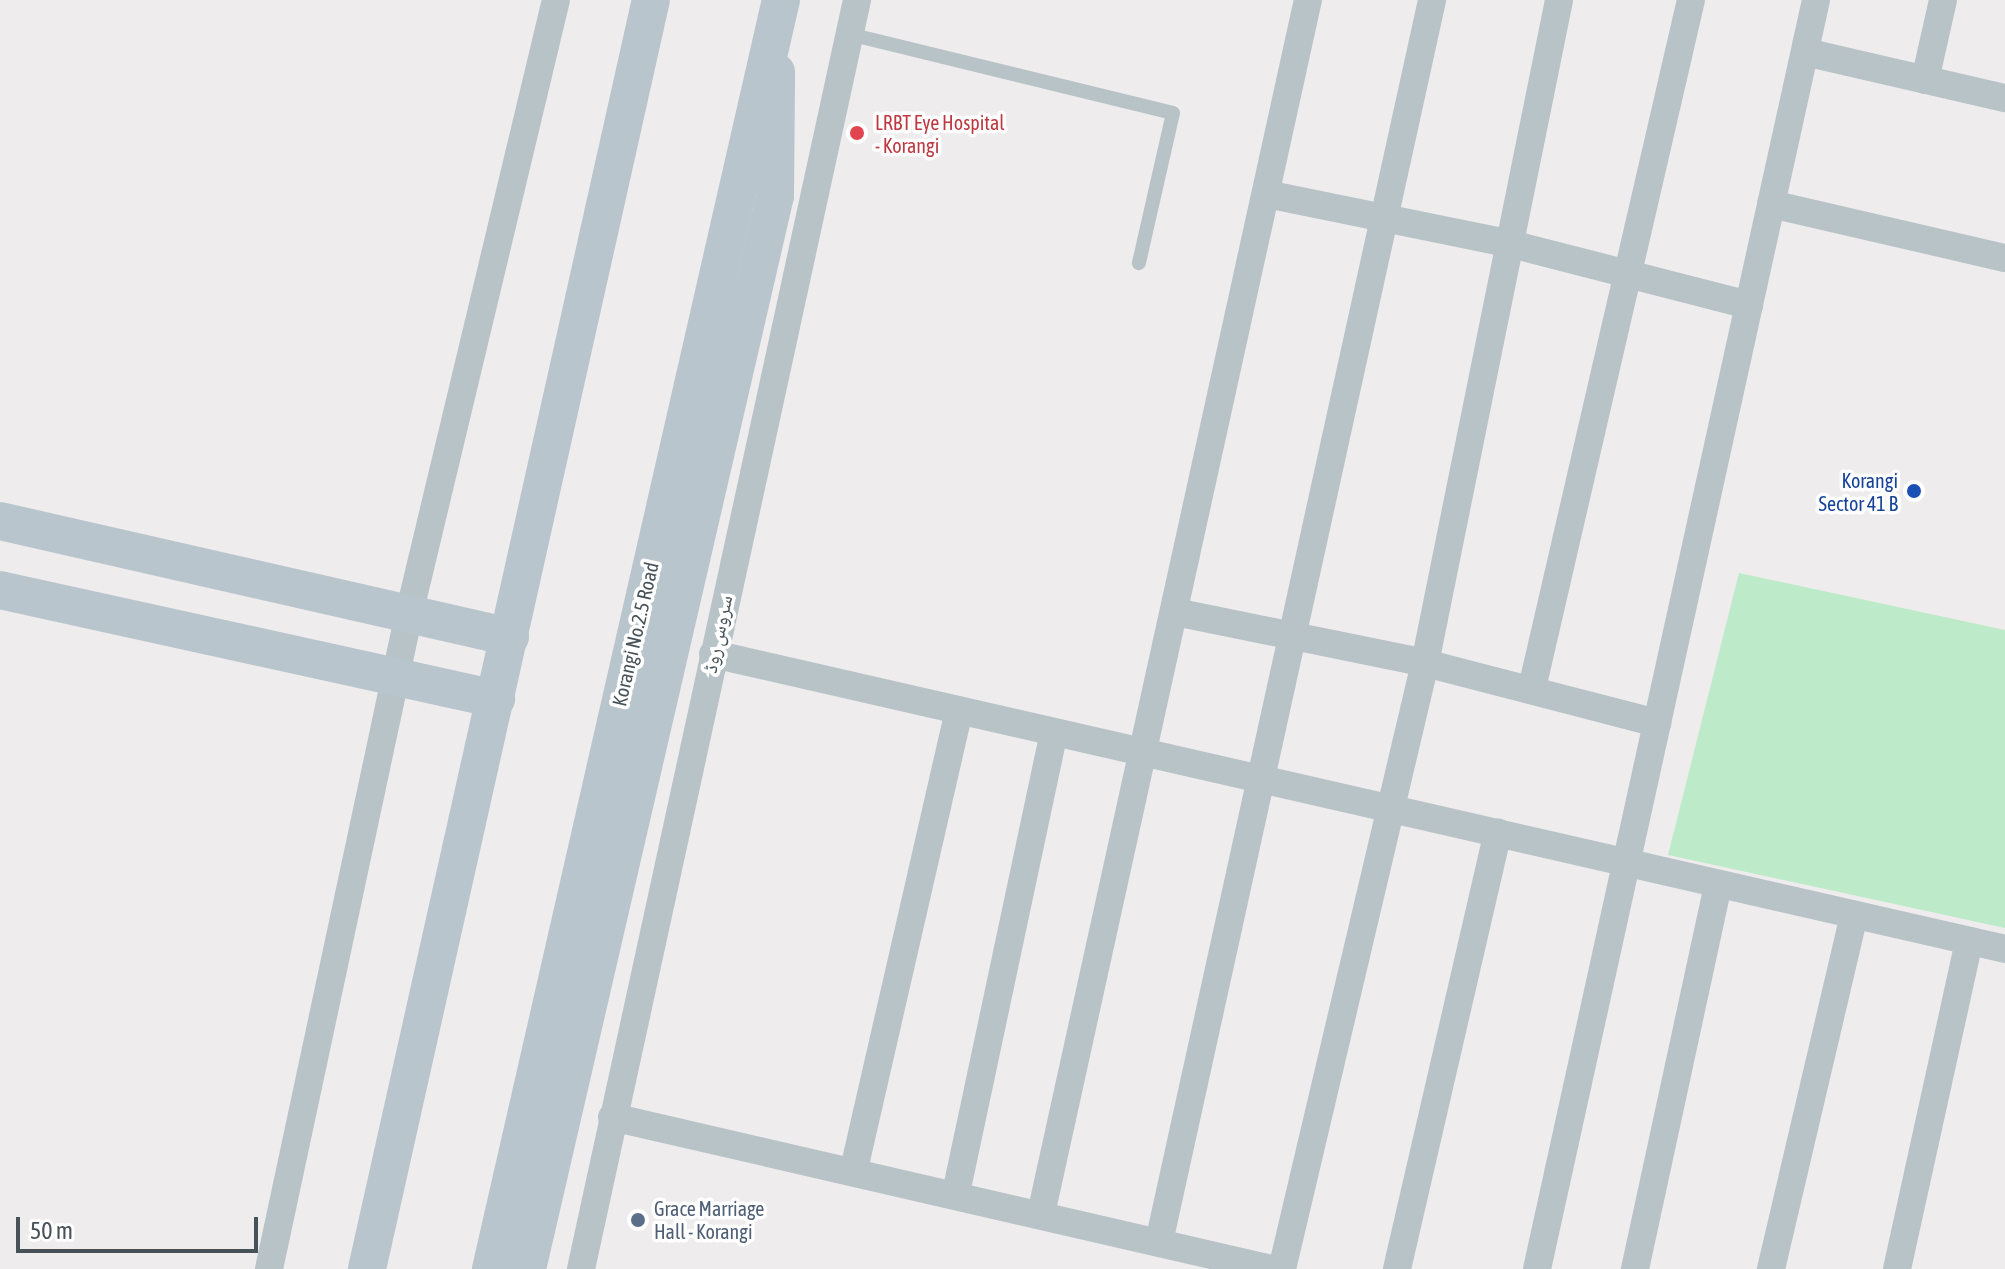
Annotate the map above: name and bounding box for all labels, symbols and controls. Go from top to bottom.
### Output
place label: LRBT Eye Hospital - Korangi [875,110,1005,157]
marker: LRBT Eye Hospital - Korangi [846,122,868,144]
place label: Korangi Sector 41 B [1819,468,1898,515]
marker: Korangi Sector 41 B [1905,482,1923,500]
street label: Korangi No.2.5 Road [607,560,663,708]
street label: سروس روڈ [697,593,737,675]
place label: Grace Marriage Hall - Korangi [654,1196,764,1243]
scale bar [20,1201,262,1251]
marker: Grace Marriage Hall - Korangi [629,1211,647,1229]
text: 50 m [30,1217,73,1244]

